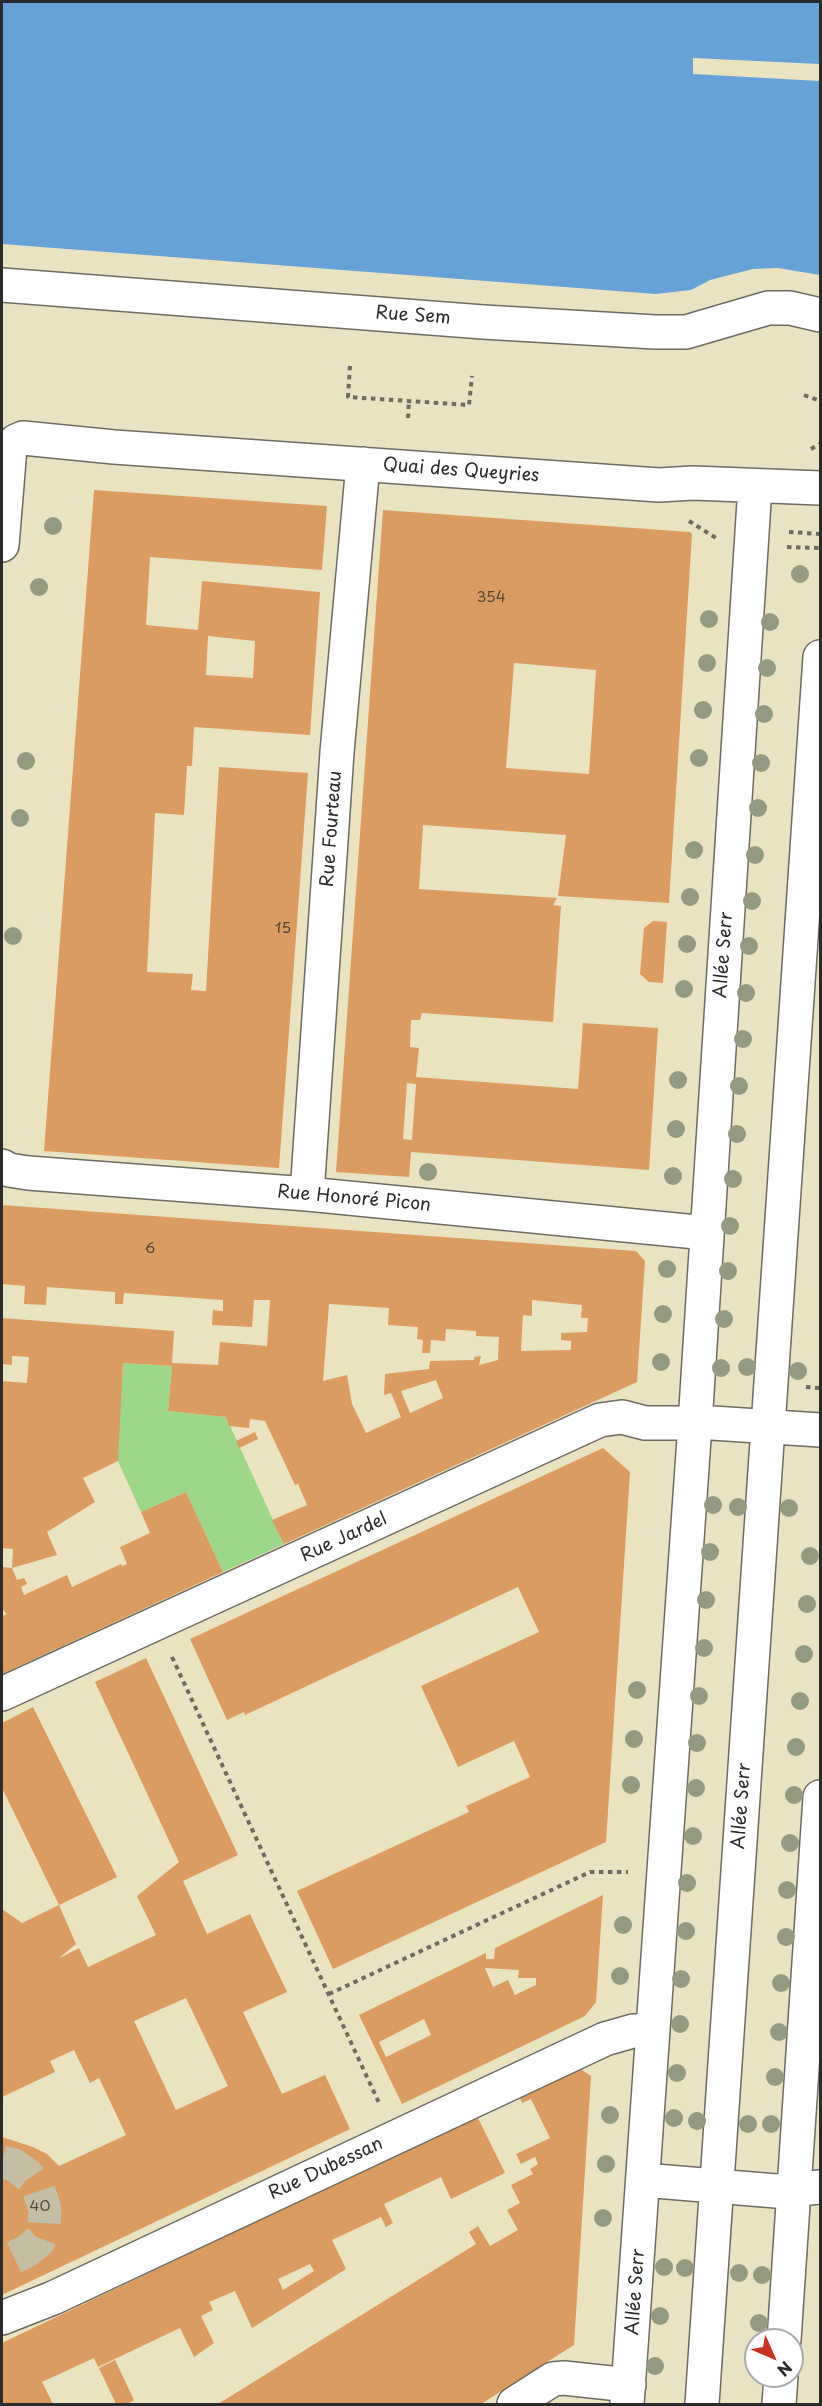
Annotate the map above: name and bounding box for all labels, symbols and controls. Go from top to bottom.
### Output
street label: Rue Sem [375,303,451,329]
street label: Quai des Queyries [382,455,540,487]
house number: 354 [476,589,506,607]
street label: Rue Fourteau [317,770,347,888]
street label: Allée Serr [710,911,738,999]
house number: 15 [275,920,291,938]
street label: Rue Honoré Picon [276,1182,432,1216]
house number: 6 [145,1240,155,1258]
street label: Rue Jardel [297,1509,391,1567]
street label: Allée Serr [728,1762,756,1850]
street label: Rue Dubessan [265,2133,387,2205]
house number: 40 [30,2198,50,2216]
street label: Allée Serr [622,2248,650,2336]
north arrow [744,2328,804,2388]
text: N [772,2356,798,2382]

